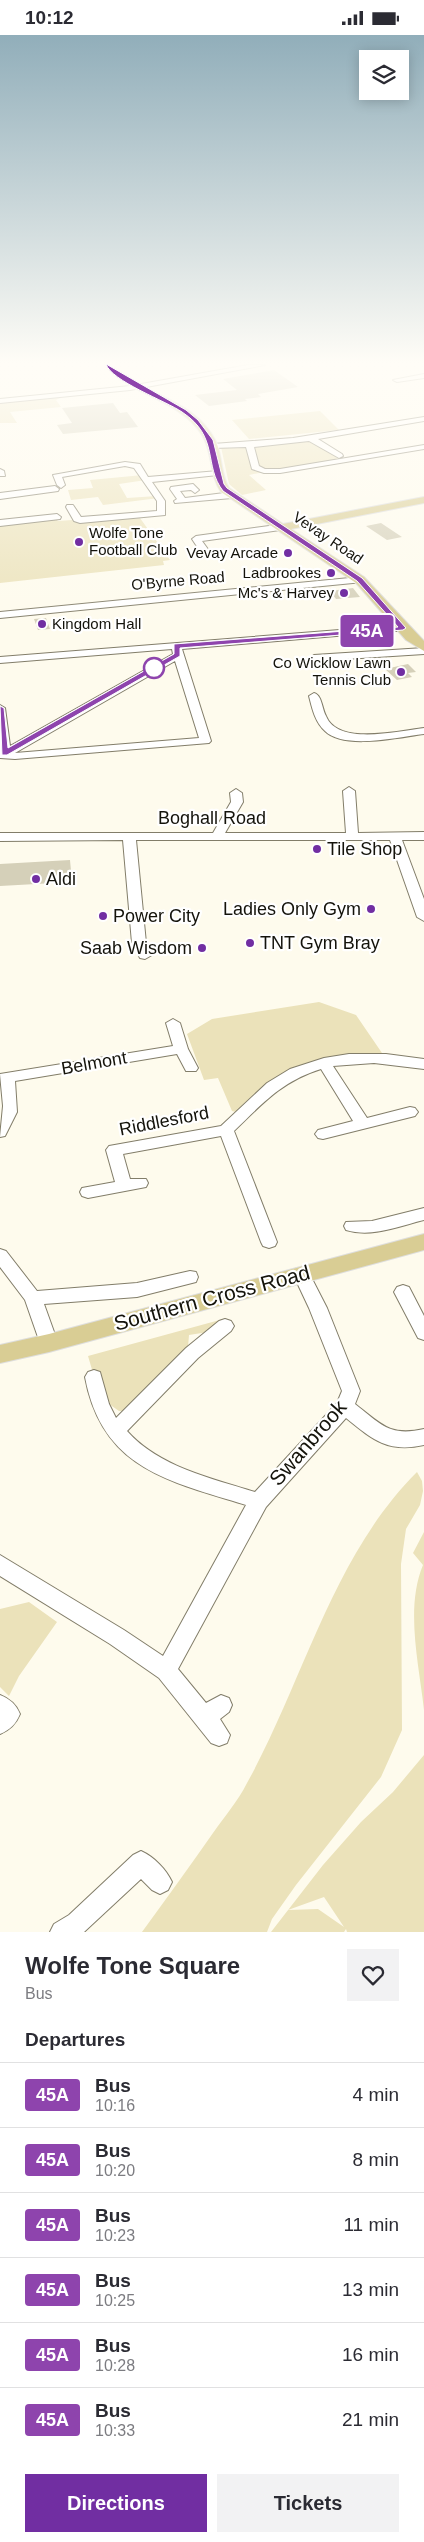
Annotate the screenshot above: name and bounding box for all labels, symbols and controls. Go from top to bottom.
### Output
text: 10:12 [25,7,74,28]
map controls [359,50,409,100]
button: layers [359,50,409,100]
street label: Vevay Road [290,508,367,567]
place label: Wolfe Tone Football Club [89,524,177,558]
marker: Wolfe Tone Football Club [73,536,85,548]
place label: Vevay Arcade [186,544,278,561]
marker: Vevay Arcade [282,547,294,559]
place label: Ladbrookes [243,564,321,581]
marker: Ladbrookes [325,567,337,579]
street label: O'Byrne Road [131,568,225,593]
place label: Mc's & Harvey [238,584,334,601]
marker: Mc's & Harvey [338,587,350,599]
place label: Kingdom Hall [52,615,141,632]
line badge: 45A [338,615,396,647]
marker: Kingdom Hall [36,618,48,630]
text: 45A [350,621,384,641]
place label: Co Wicklow Lawn Tennis Club [273,654,391,688]
unlabelled marker [143,657,165,679]
marker: Co Wicklow Lawn Tennis Club [395,666,407,678]
street label: Boghall Road [158,808,266,828]
place label: Tile Shop [327,839,402,859]
marker: Tile Shop [311,843,323,855]
place label: Aldi [46,869,76,889]
marker: Aldi [30,873,42,885]
place label: Ladies Only Gym [223,899,361,919]
marker: Ladies Only Gym [365,903,377,915]
place label: Power City [113,906,200,926]
marker: Power City [97,910,109,922]
place label: TNT Gym Bray [260,933,380,953]
marker: TNT Gym Bray [244,937,256,949]
place label: Saab Wisdom [80,938,192,958]
marker: Saab Wisdom [196,942,208,954]
street label: Belmont [60,1047,128,1079]
street label: Riddlesford [117,1102,211,1140]
street label: Southern Cross Road [111,1260,312,1335]
street label: Swanbrook [264,1395,351,1490]
button: heart [347,1949,399,2001]
text: Wolfe Tone Square [25,1952,240,1979]
text: Bus [25,1985,53,2002]
text: Departures [25,2029,125,2050]
text: Bus [95,2075,131,2096]
text: 4 min [353,2084,399,2105]
text: 45A [36,2085,69,2105]
text: 10:16 [95,2097,135,2114]
text: Bus [95,2140,131,2161]
text: 8 min [353,2149,399,2170]
text: 45A [36,2150,69,2170]
text: 10:20 [95,2162,135,2179]
text: Bus [95,2205,131,2226]
text: 11 min [343,2214,399,2235]
text: 45A [36,2215,69,2235]
text: 10:23 [95,2227,135,2244]
text: Bus [95,2270,131,2291]
text: 13 min [342,2279,399,2300]
text: 45A [36,2280,69,2300]
text: 10:25 [95,2292,135,2309]
text: Bus [95,2335,131,2356]
text: 16 min [342,2344,399,2365]
text: 45A [36,2345,69,2365]
text: 10:28 [95,2357,135,2374]
text: Bus [95,2400,131,2421]
text: 21 min [342,2409,399,2430]
text: 45A [36,2410,69,2430]
text: 10:33 [95,2422,135,2439]
button: Directions [25,2474,207,2532]
button: Tickets [217,2474,399,2532]

